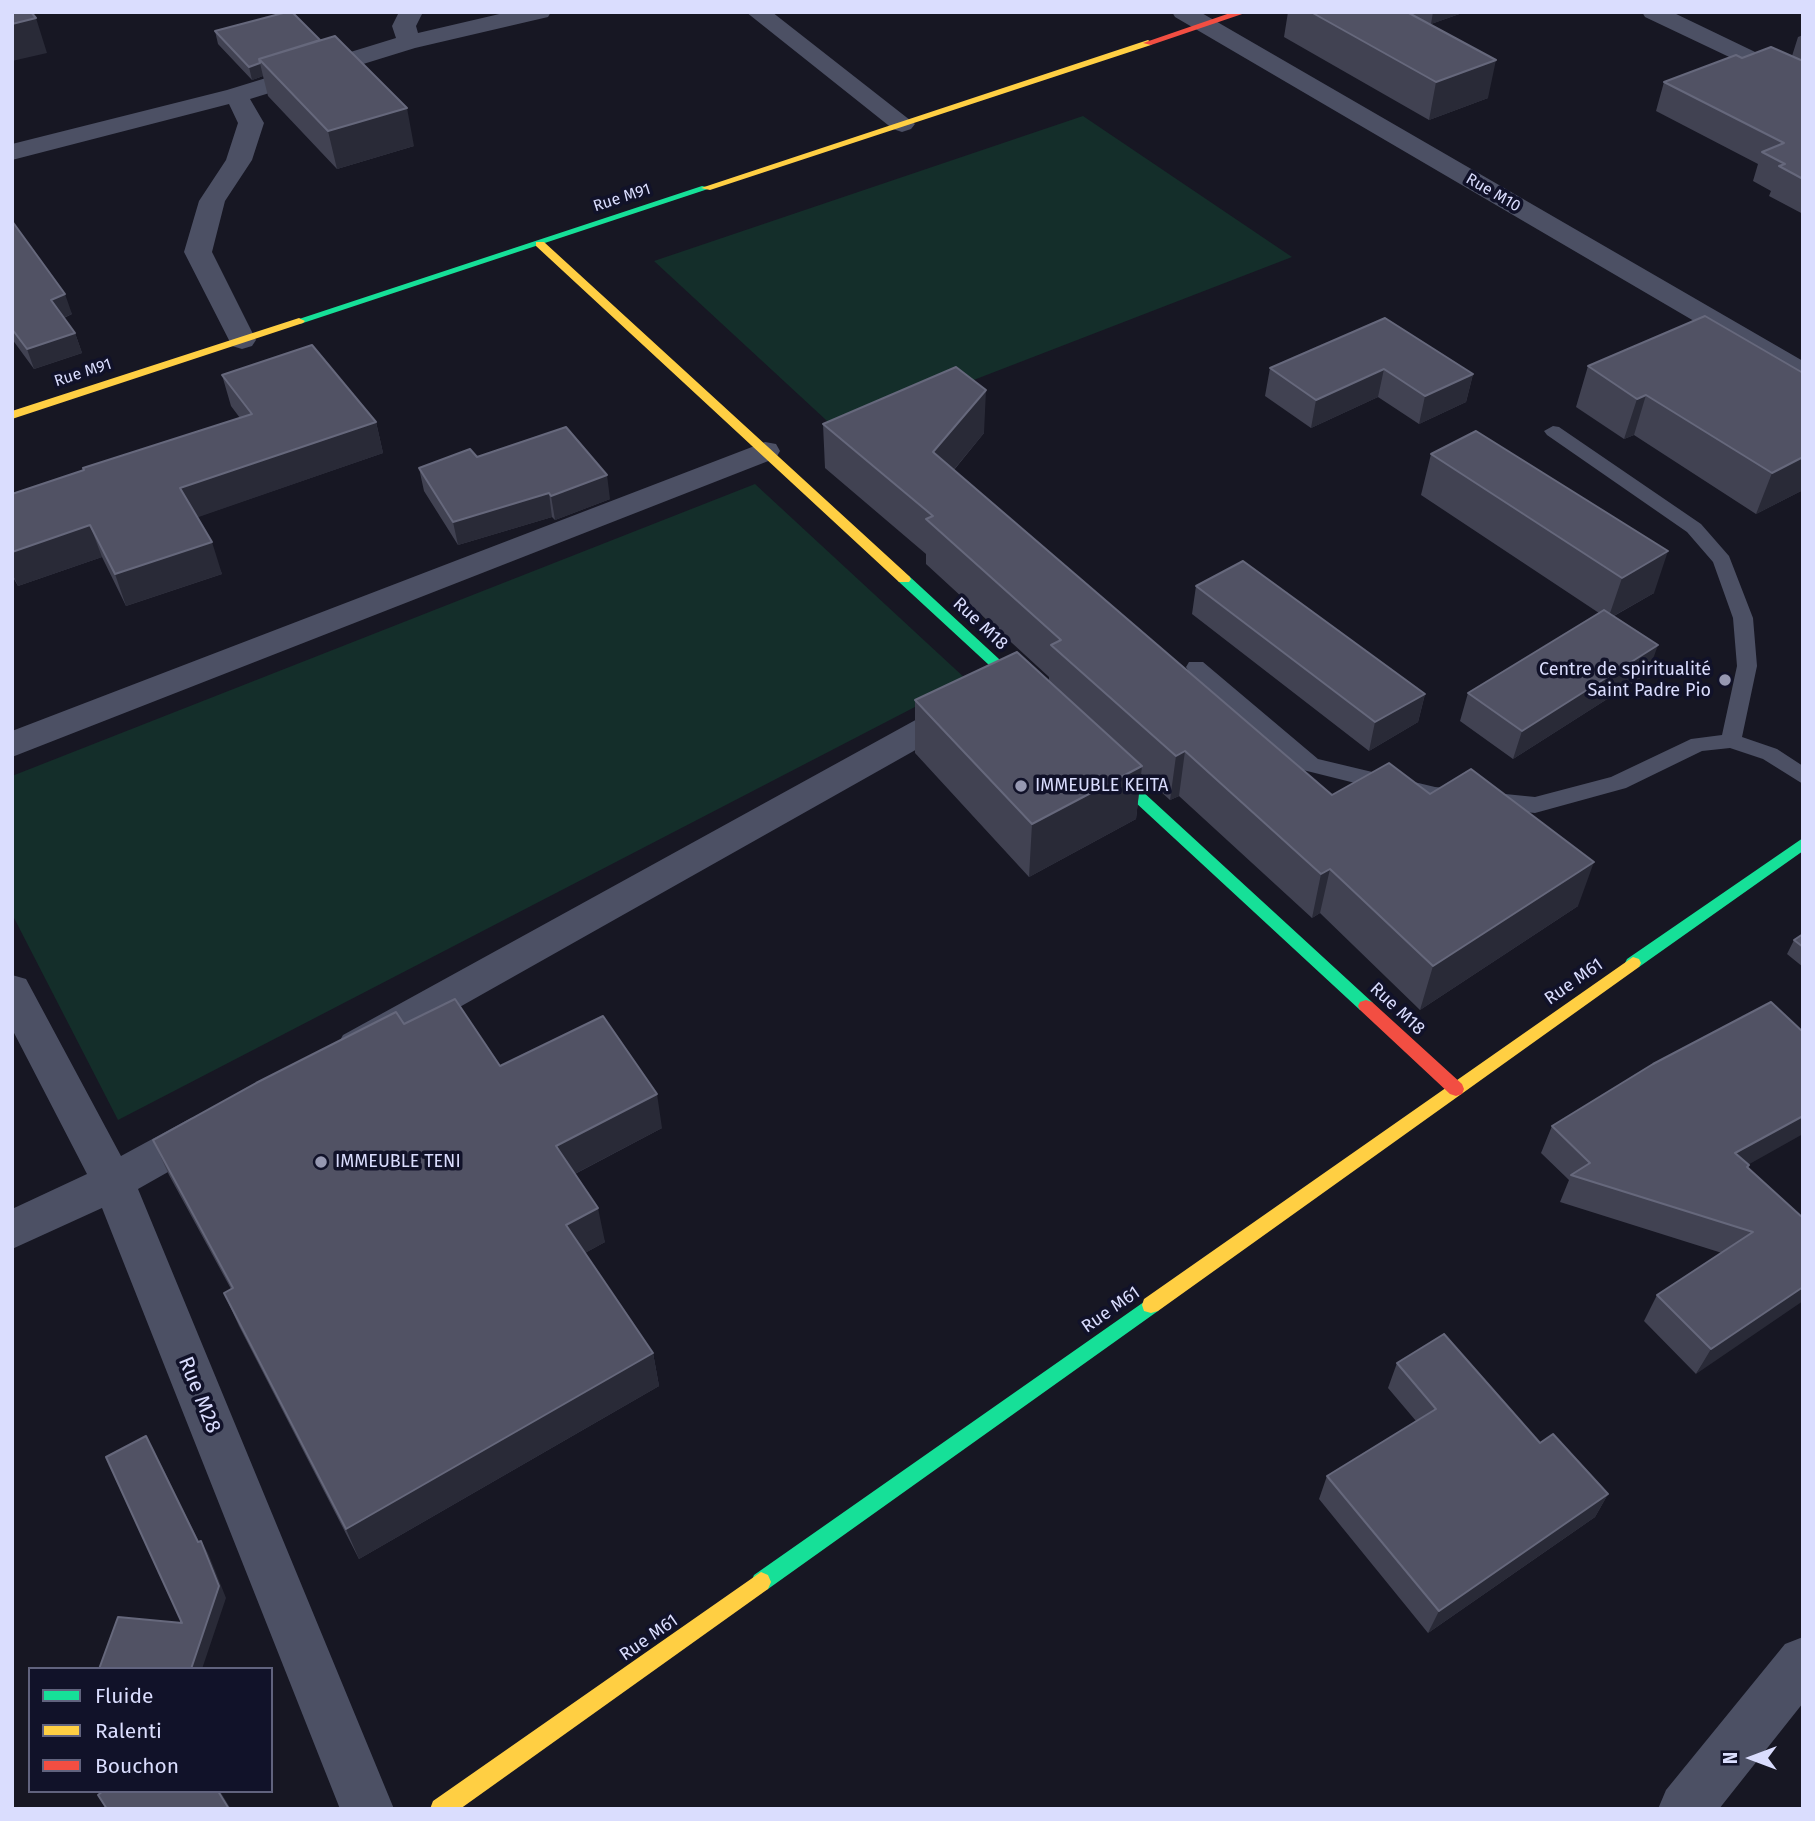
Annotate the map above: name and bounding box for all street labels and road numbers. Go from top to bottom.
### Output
street label: Rue M10 [1462,170,1524,216]
street label: Rue M91 [591,180,653,216]
street label: Rue M91 [52,355,114,391]
street label: Rue M18 [948,593,1012,655]
street label: Rue M61 [1541,954,1607,1010]
street label: Rue M18 [1365,978,1429,1040]
street label: Rue M61 [1078,1282,1144,1338]
street label: Rue M28 [172,1353,226,1437]
street label: Rue M61 [616,1610,682,1666]

